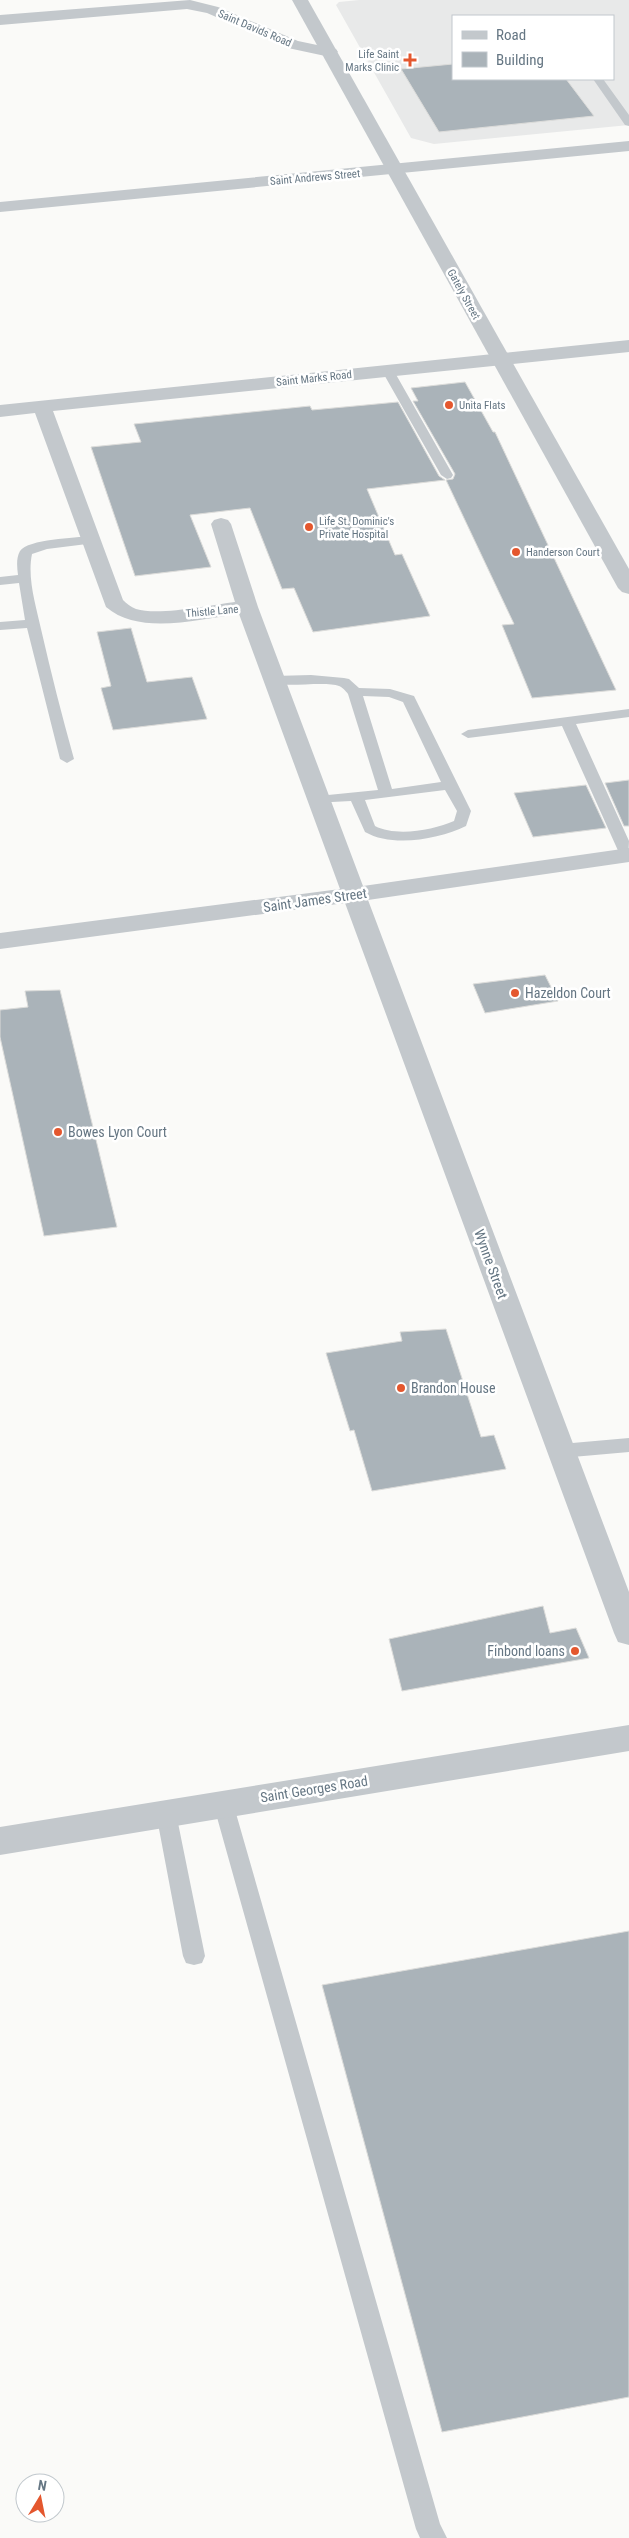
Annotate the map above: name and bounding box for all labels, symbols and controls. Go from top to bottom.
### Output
street label: Saint Davids Road [216,7,293,50]
legend [452,15,614,80]
text: Road [496,26,526,44]
place label: Life Saint Marks Clinic [345,48,399,74]
text: Building [496,51,544,69]
marker: Life Saint Marks Clinic [403,53,417,67]
street label: Saint Andrews Street [269,167,361,188]
street label: Gately Street [444,267,483,322]
street label: Saint Marks Road [276,368,353,389]
marker: Unita Flats [443,399,455,411]
place label: Unita Flats [459,399,505,412]
place label: Life St. Dominic's Private Hospital [319,515,394,541]
marker: Life St. Dominic's Private Hospital [303,521,315,533]
marker: Handerson Court [510,546,522,558]
place label: Handerson Court [526,546,600,559]
street label: Thistle Lane [185,603,239,620]
street label: Saint James Street [262,885,368,915]
place label: Hazeldon Court [525,985,611,1001]
marker: Hazeldon Court [509,987,521,999]
place label: Bowes Lyon Court [68,1124,167,1140]
marker: Bowes Lyon Court [52,1126,64,1138]
street label: Wynne Street [471,1227,511,1301]
place label: Brandon House [411,1380,496,1396]
marker: Brandon House [395,1382,407,1394]
place label: Finbond loans [487,1643,565,1659]
marker: Finbond loans [569,1645,581,1657]
street label: Saint Georges Road [259,1773,369,1805]
north arrow [15,2473,65,2523]
text: N [37,2477,48,2494]

